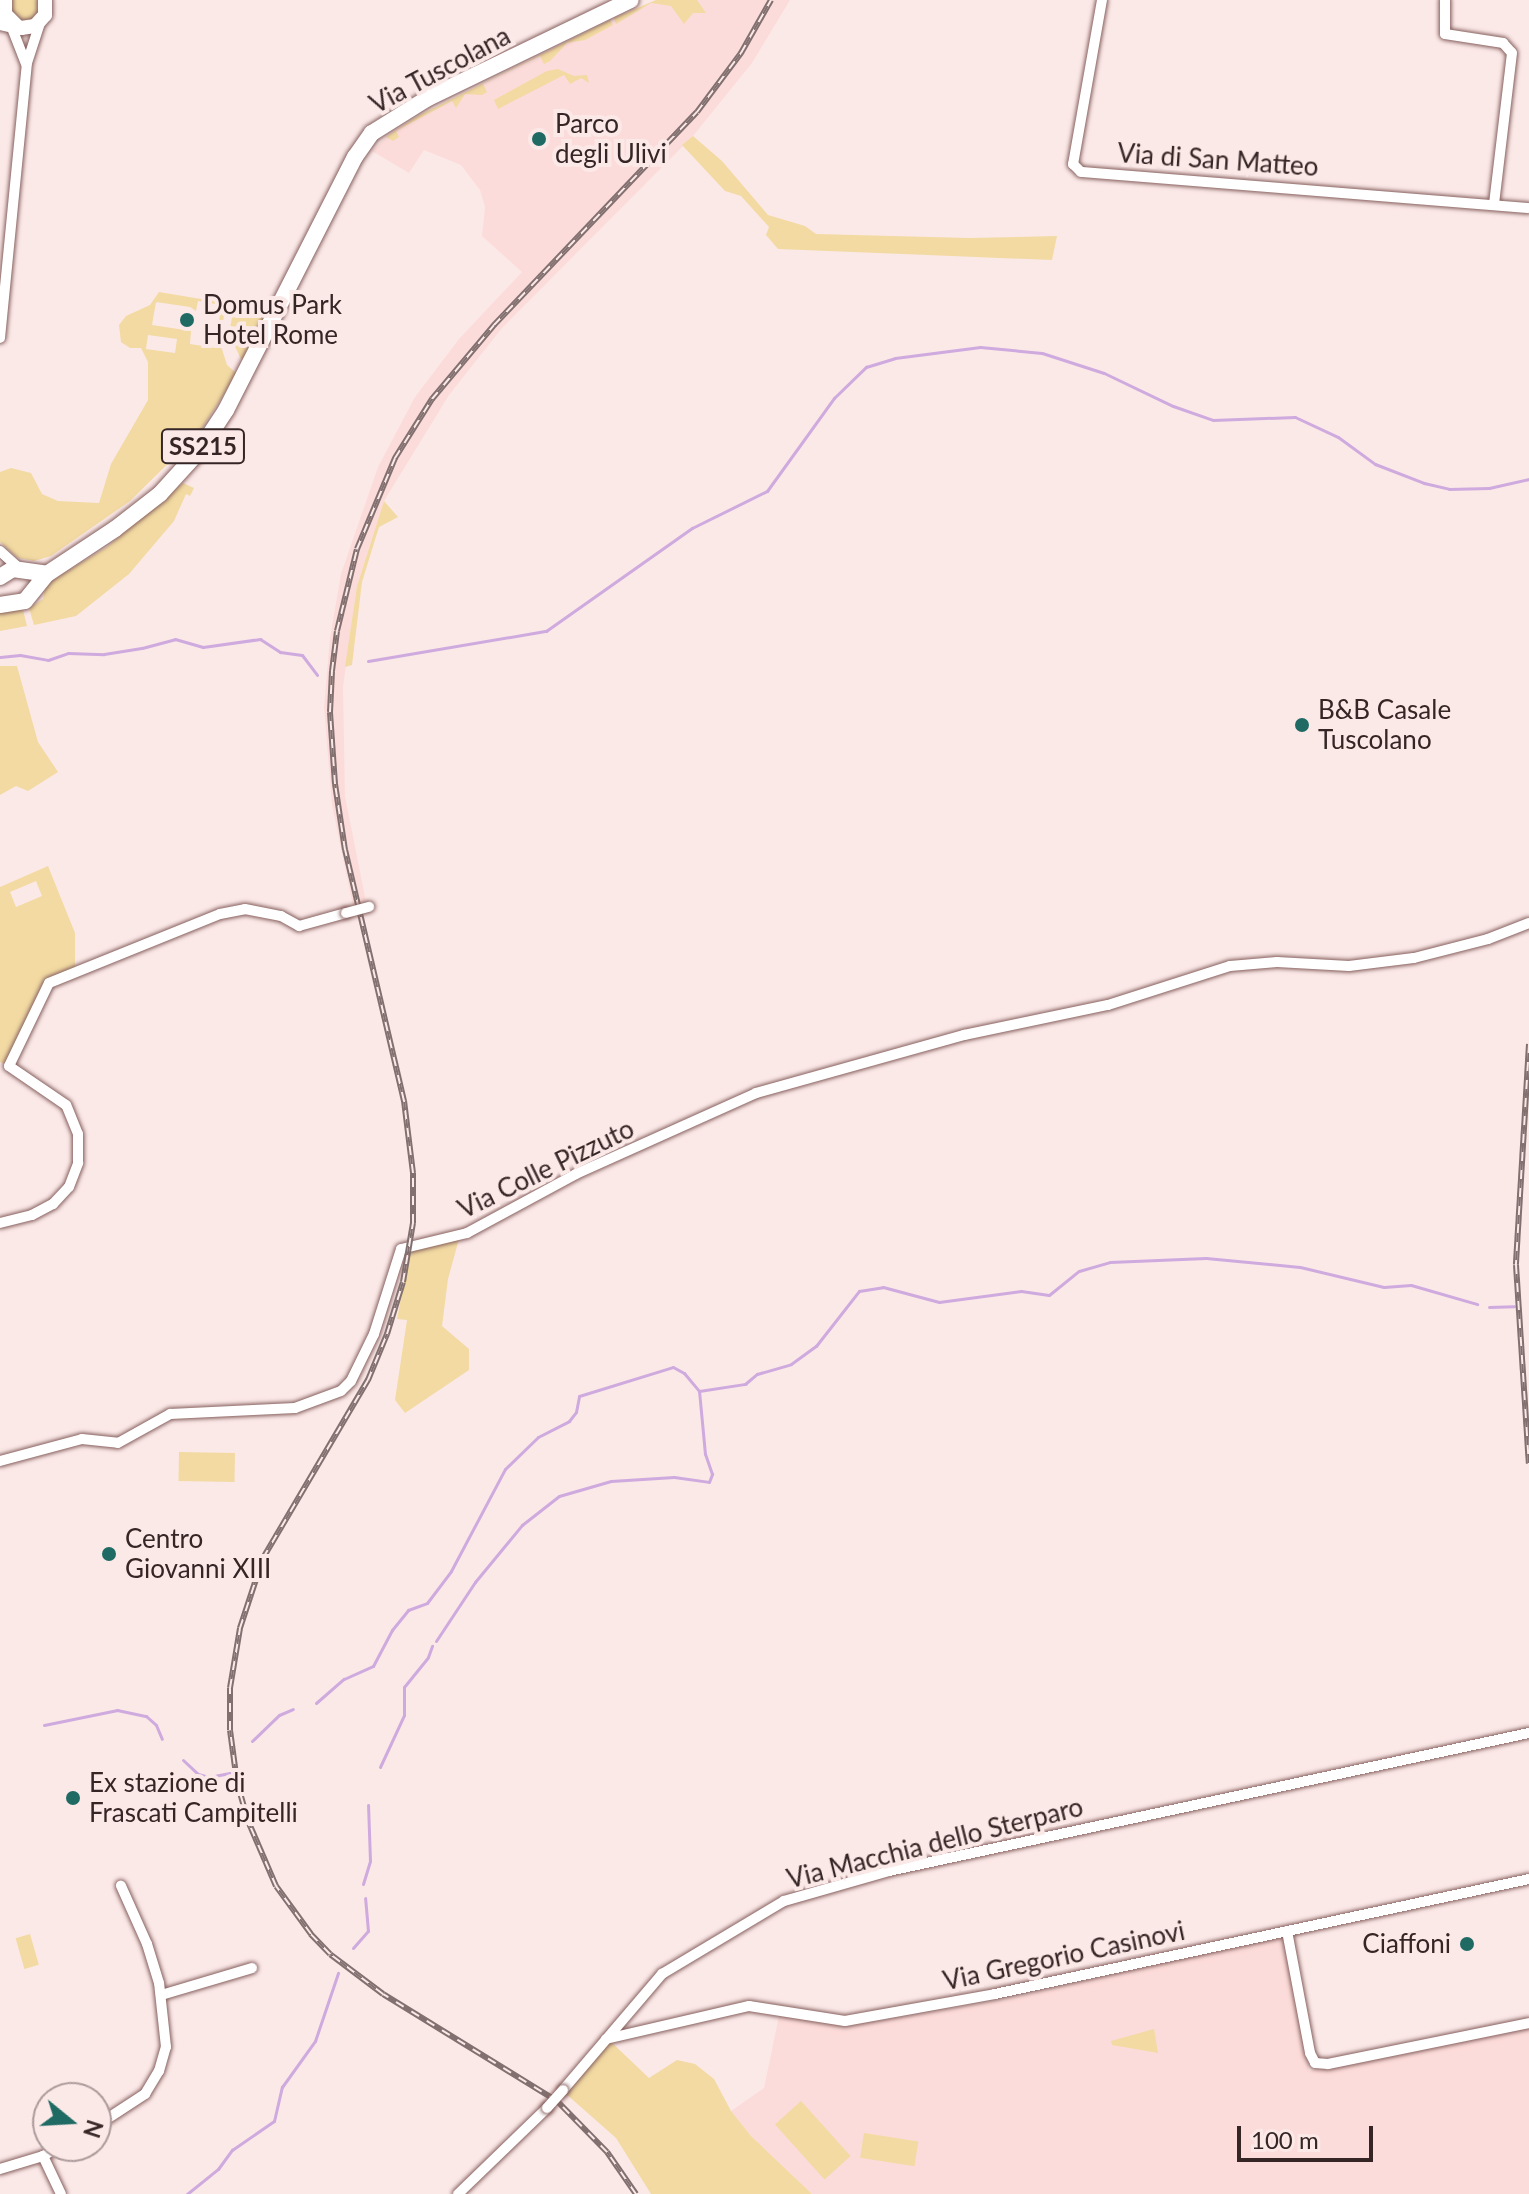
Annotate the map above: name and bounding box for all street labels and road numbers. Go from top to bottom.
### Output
street label: Via Tuscolana [364,20,516,120]
street label: Via di San Matteo [1116,137,1320,183]
road number: SS215 [159,426,247,466]
street label: Via Colle Pizzuto [453,1113,639,1225]
street label: Via Macchia dello Sterparo [784,1791,1086,1895]
street label: Via Gregorio Casinovi [940,1915,1188,1997]

